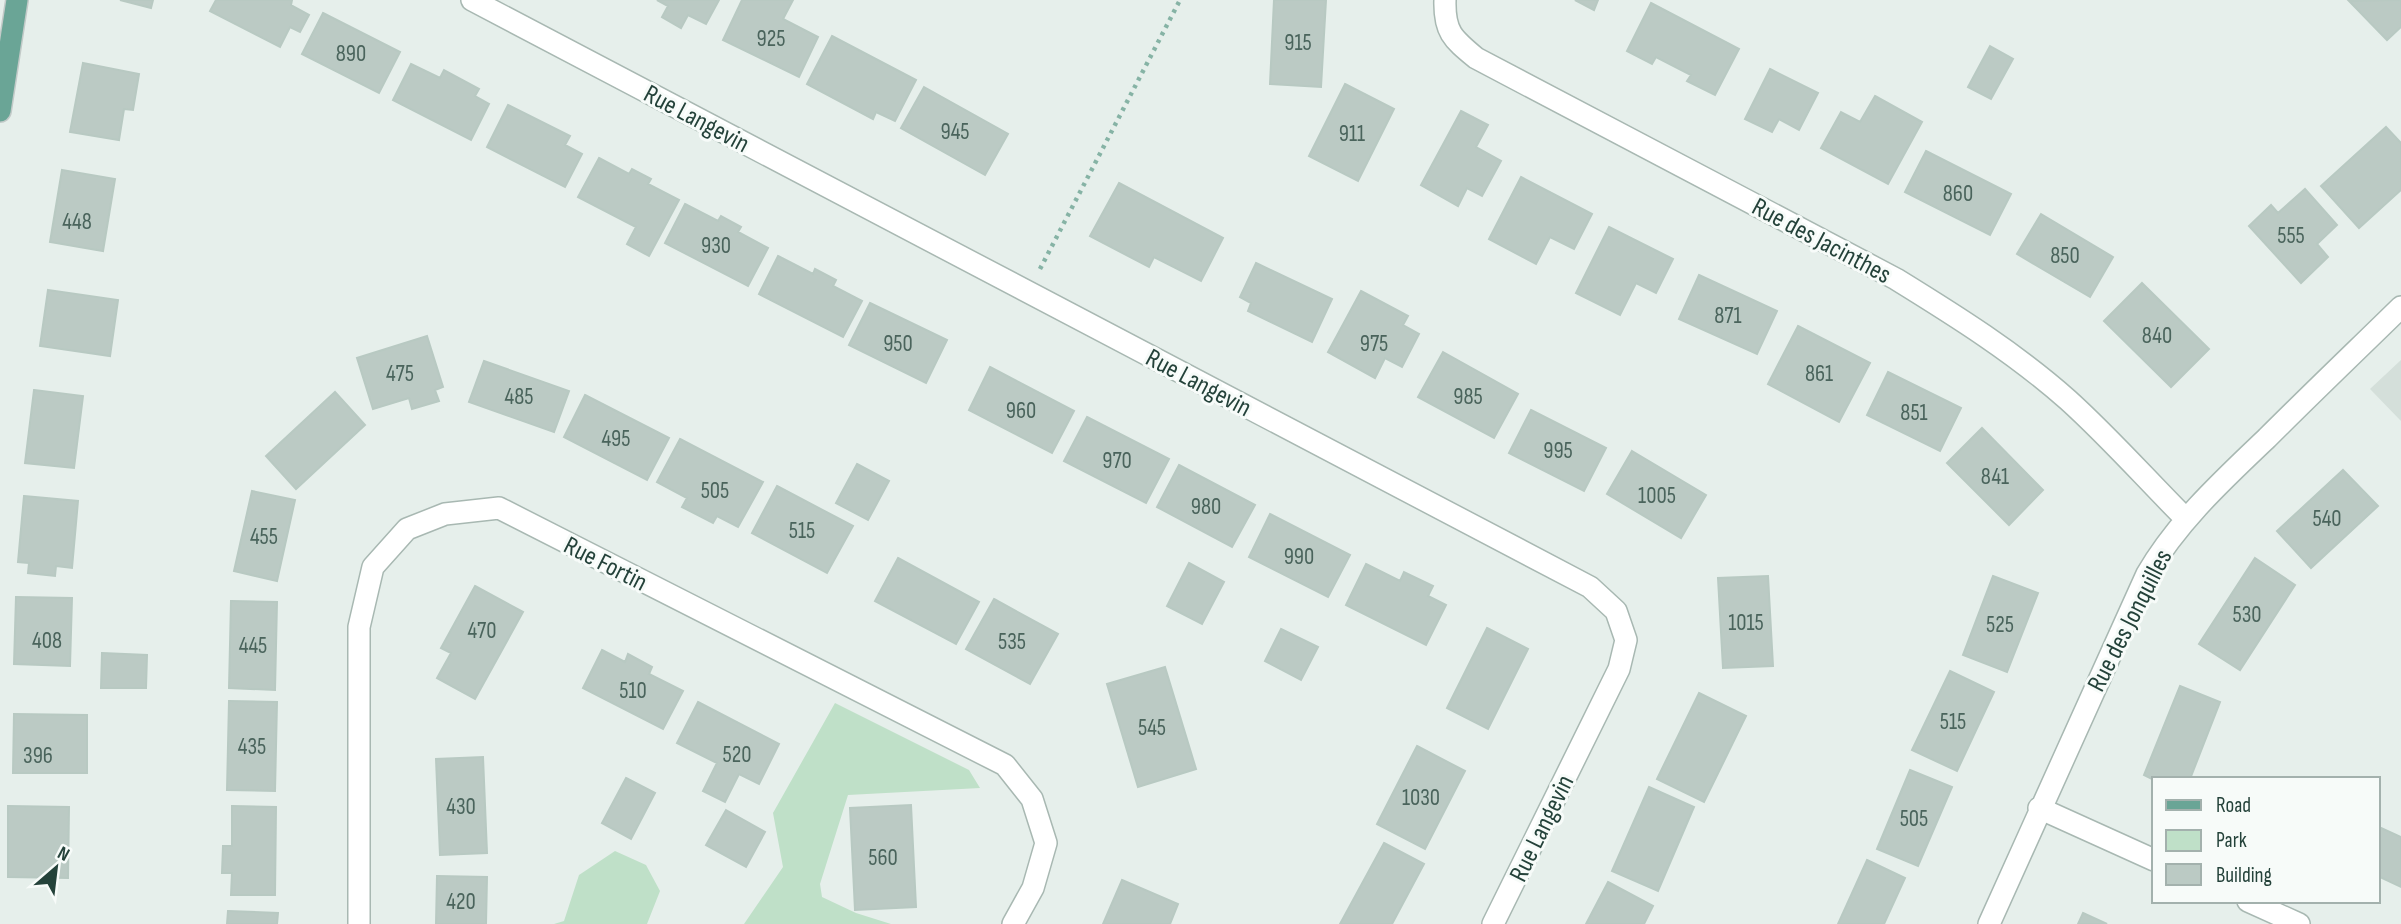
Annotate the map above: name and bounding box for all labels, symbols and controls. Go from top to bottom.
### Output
house number: 925 [757,25,785,53]
house number: 915 [1284,29,1312,57]
house number: 890 [336,40,366,68]
street label: Rue Langevin [638,79,754,160]
house number: 945 [940,118,970,146]
house number: 911 [1339,120,1365,148]
house number: 860 [1943,180,1973,208]
street label: Rue des Jacinthes [1746,192,1896,291]
house number: 448 [62,208,92,236]
house number: 555 [2277,222,2305,250]
house number: 930 [701,232,731,260]
house number: 850 [2050,242,2080,270]
house number: 871 [1714,302,1742,330]
house number: 840 [2142,322,2172,350]
house number: 950 [883,330,913,358]
house number: 975 [1360,330,1388,358]
street label: Rue Langevin [1140,343,1256,424]
house number: 475 [386,360,414,388]
house number: 861 [1805,360,1833,388]
house number: 485 [505,383,533,411]
house number: 985 [1453,383,1483,411]
house number: 960 [1006,397,1036,425]
house number: 851 [1900,399,1928,427]
house number: 495 [601,425,631,453]
house number: 995 [1543,437,1573,465]
house number: 970 [1102,447,1132,475]
house number: 841 [1981,463,2009,491]
house number: 505 [701,477,729,505]
house number: 1005 [1638,482,1676,510]
house number: 980 [1191,493,1221,521]
house number: 540 [2312,505,2342,533]
house number: 515 [789,517,815,545]
house number: 455 [250,523,278,551]
street label: Rue Fortin [558,530,652,598]
house number: 990 [1284,543,1314,571]
street label: Rue des Jonquilles [2081,544,2179,697]
house number: 530 [2232,601,2262,629]
house number: 1015 [1728,609,1764,637]
house number: 525 [1986,611,2014,639]
house number: 470 [468,617,496,645]
house number: 408 [32,627,62,655]
house number: 535 [998,628,1026,656]
house number: 445 [239,632,267,660]
house number: 510 [619,677,647,705]
house number: 515 [1940,708,1966,736]
house number: 545 [1138,714,1166,742]
house number: 435 [238,733,266,761]
house number: 520 [723,741,751,769]
house number: 396 [23,742,53,770]
street label: Rue Langevin [1503,770,1581,887]
legend [2152,777,2380,903]
house number: 1030 [1402,784,1440,812]
house number: 430 [446,793,476,821]
text: Road [2216,793,2251,818]
house number: 505 [1900,805,1928,833]
text: Park [2216,828,2247,853]
north arrow [21,833,91,903]
text: N [53,842,73,867]
house number: 560 [868,844,898,872]
text: Building [2216,863,2272,888]
house number: 420 [446,888,476,916]

